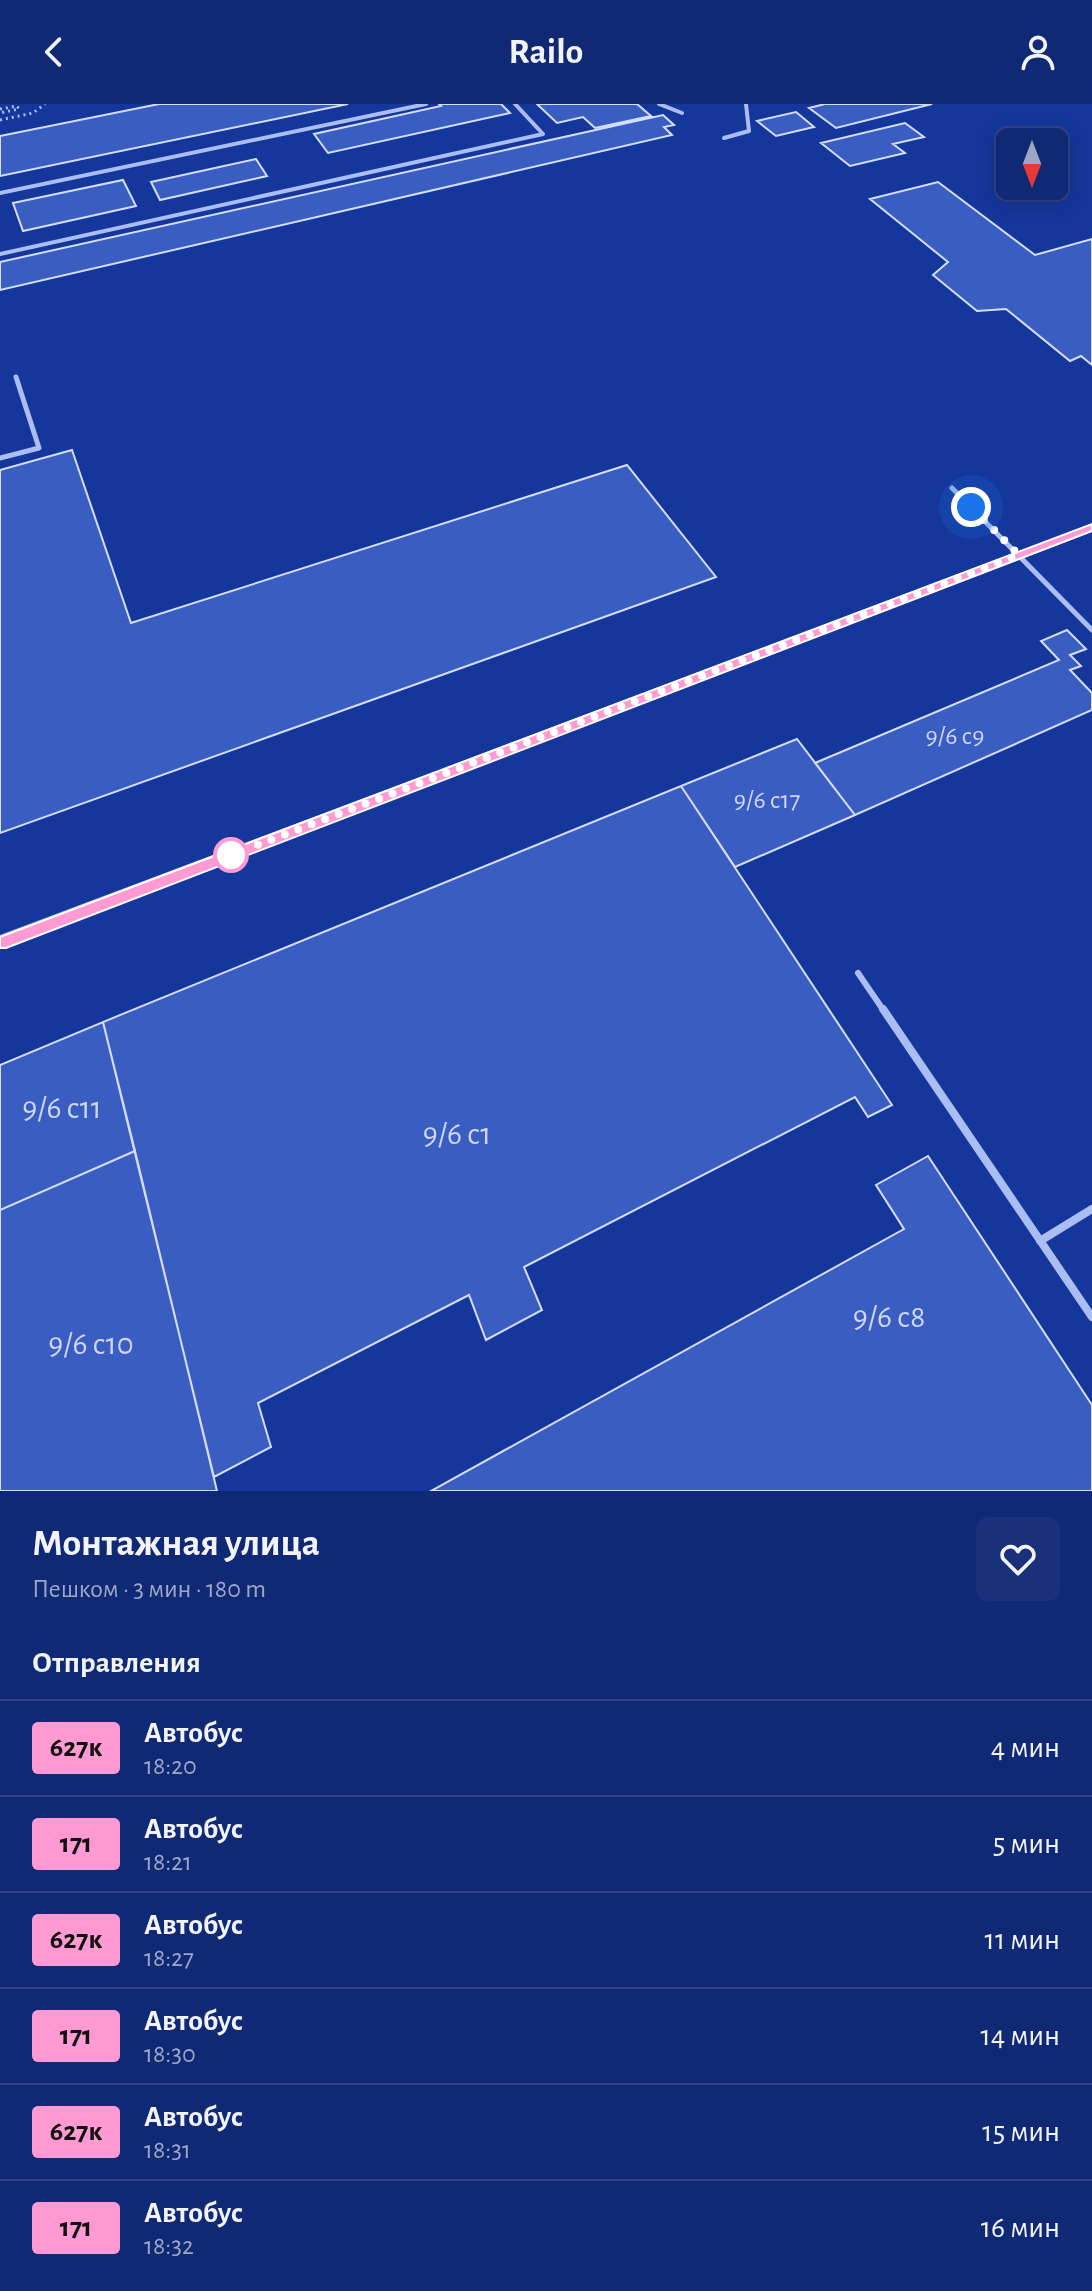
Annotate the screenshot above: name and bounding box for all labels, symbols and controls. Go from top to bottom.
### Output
icon: back [32,30,76,74]
icon: person [1016,30,1060,74]
text: Railo [509,34,583,70]
north arrow [996,128,1068,200]
map controls [996,128,1068,200]
your location [951,487,991,527]
house number: 9/6 с9 [926,723,984,749]
house number: 9/6 с17 [734,787,800,813]
unlabelled marker [214,838,248,872]
house number: 9/6 с11 [22,1092,102,1124]
house number: 9/6 с1 [423,1118,491,1150]
house number: 9/6 с8 [853,1301,925,1333]
house number: 9/6 с10 [48,1328,134,1360]
button: heart [976,1517,1060,1601]
text: Монтажная улица [32,1525,320,1563]
text: Пешком · 3 мин · 180 m [32,1576,266,1602]
text: Отправления [32,1648,201,1678]
text: Автобус [144,1718,243,1748]
text: 4 мин [991,1733,1060,1763]
text: 627к [50,1734,102,1762]
text: 18:20 [144,1753,197,1779]
text: Автобус [144,1814,243,1844]
text: 5 мин [993,1829,1060,1859]
text: 171 [60,1830,92,1858]
text: 18:21 [144,1849,192,1875]
text: Автобус [144,1910,243,1940]
text: 11 мин [985,1925,1060,1955]
text: 627к [50,1926,102,1954]
text: 18:27 [144,1945,194,1971]
text: Автобус [144,2006,243,2036]
text: 14 мин [980,2021,1060,2051]
text: 171 [60,2022,92,2050]
text: 18:30 [144,2041,196,2067]
text: Автобус [144,2102,243,2132]
text: 15 мин [982,2117,1060,2147]
text: 627к [50,2118,102,2146]
text: 18:31 [144,2137,191,2163]
text: Автобус [144,2198,243,2228]
text: 16 мин [981,2213,1060,2243]
text: 171 [60,2214,92,2242]
text: 18:32 [144,2233,194,2259]

